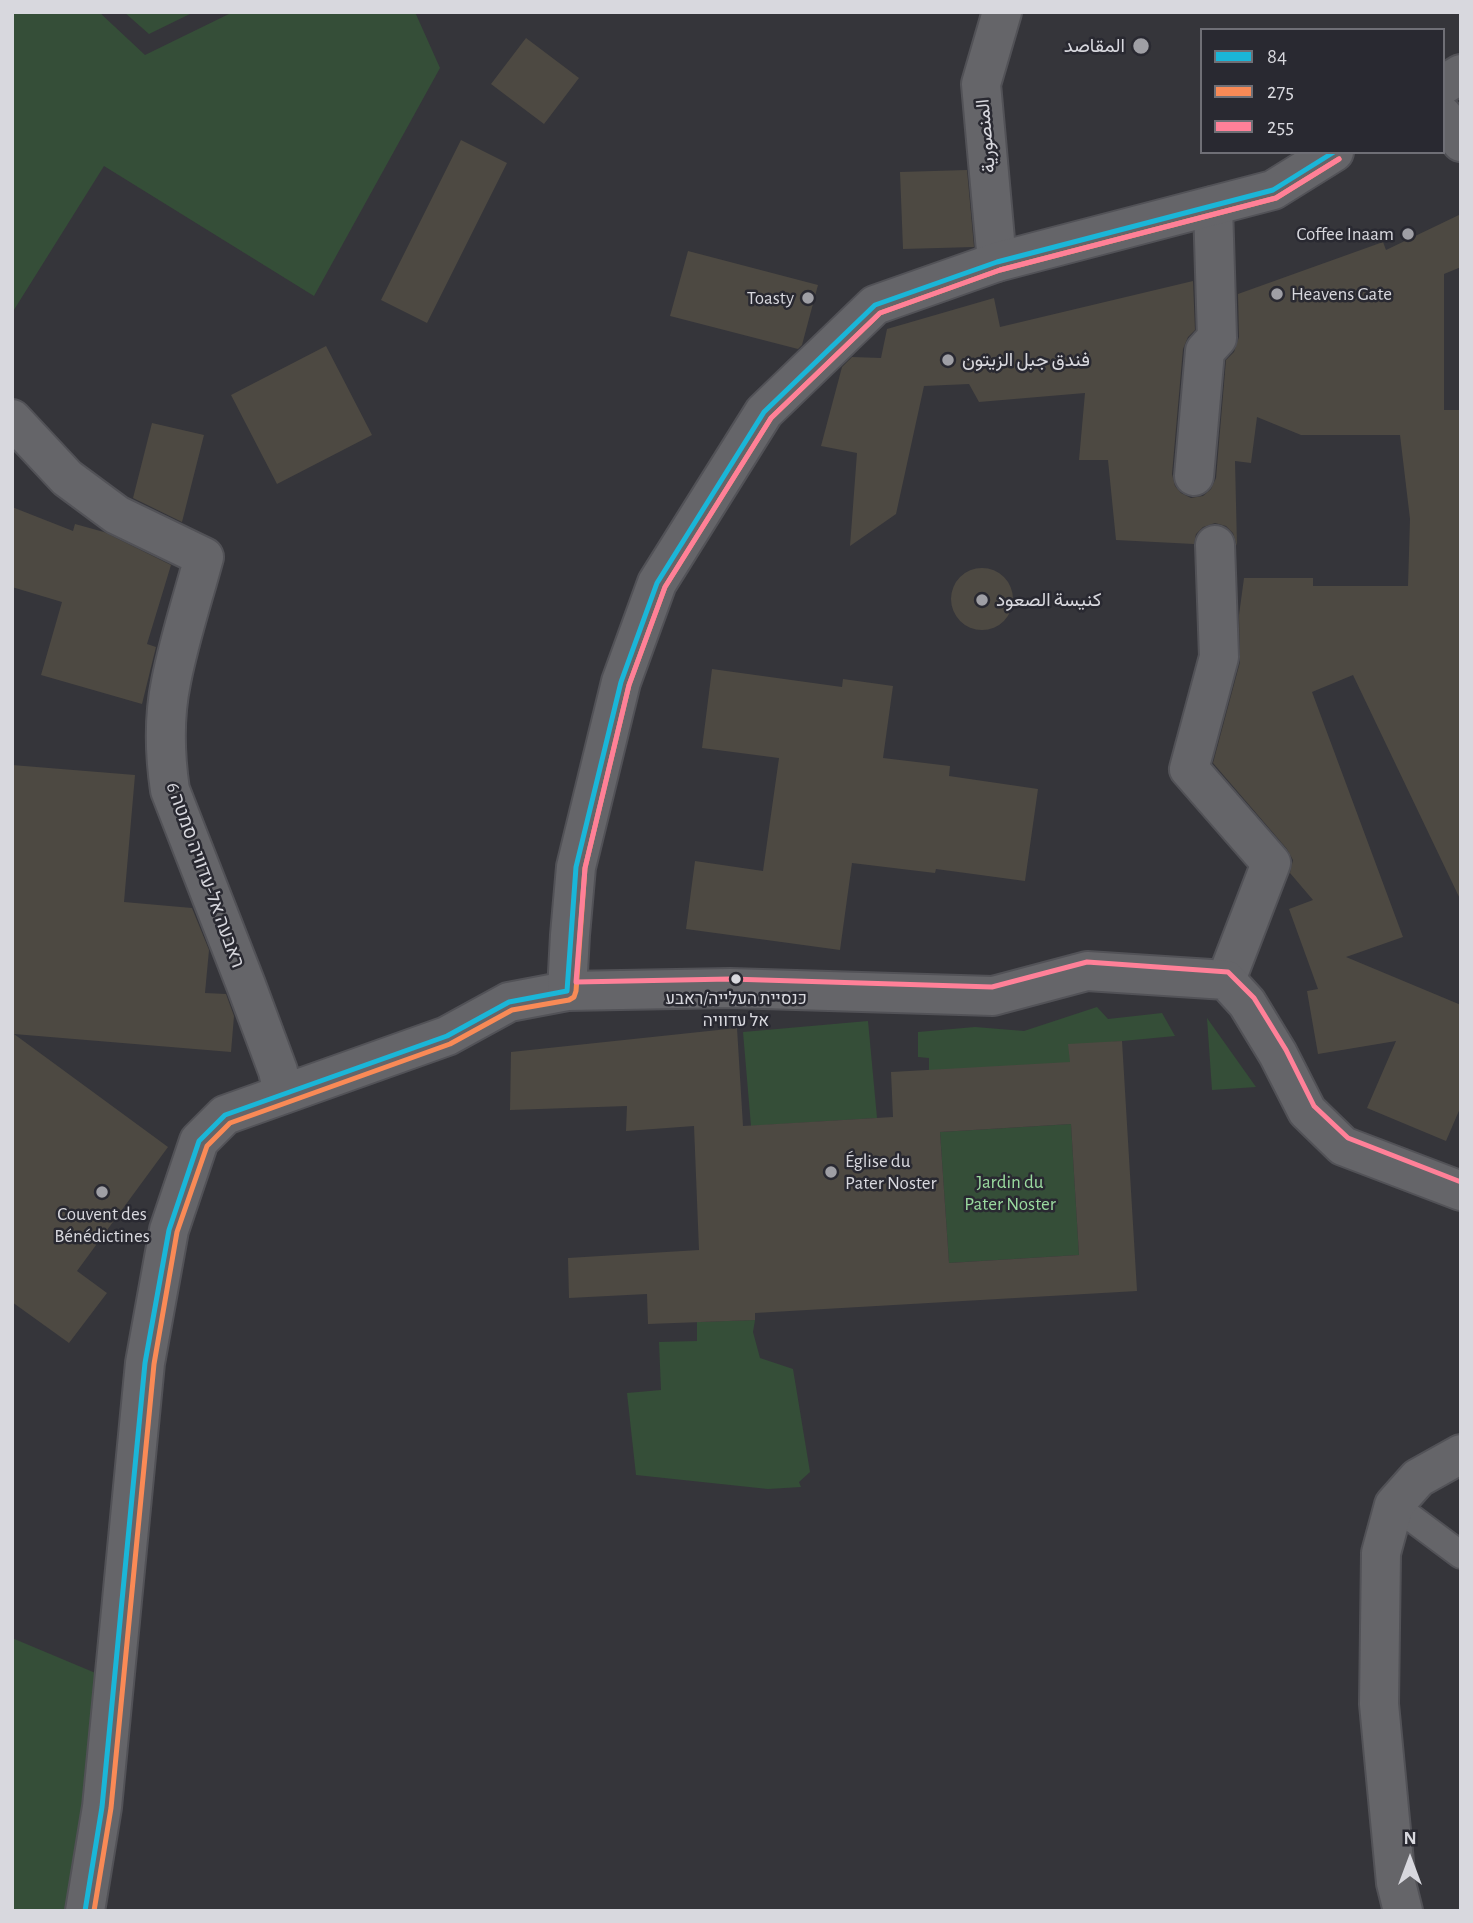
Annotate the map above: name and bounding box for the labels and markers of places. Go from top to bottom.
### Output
place label: المقاصد [1064,35,1125,57]
marker: المقاصد [1131,36,1151,56]
place label: Coffee Inaam [1296,223,1394,245]
marker: Coffee Inaam [1400,226,1416,242]
place label: Heavens Gate [1291,283,1392,305]
marker: Heavens Gate [1269,286,1285,302]
place label: Toasty [747,287,794,309]
marker: Toasty [800,290,816,306]
place label: فندق جبل الزيتون [962,349,1090,371]
marker: فندق جبل الزيتون [940,352,956,368]
place label: كنيسة الصعود [996,589,1101,611]
marker: كنيسة الصعود [974,592,990,608]
marker: כנסיית העלייה/ראבע אל עדוויה [729,972,743,986]
place label: כנסיית העלייה/ראבע אל עדוויה [665,989,807,1029]
place label: Église du Pater Noster [845,1150,937,1194]
marker: Église du Pater Noster [823,1164,839,1180]
marker: Couvent des Bénédictines [94,1184,110,1200]
place label: Couvent des Bénédictines [54,1203,150,1247]

